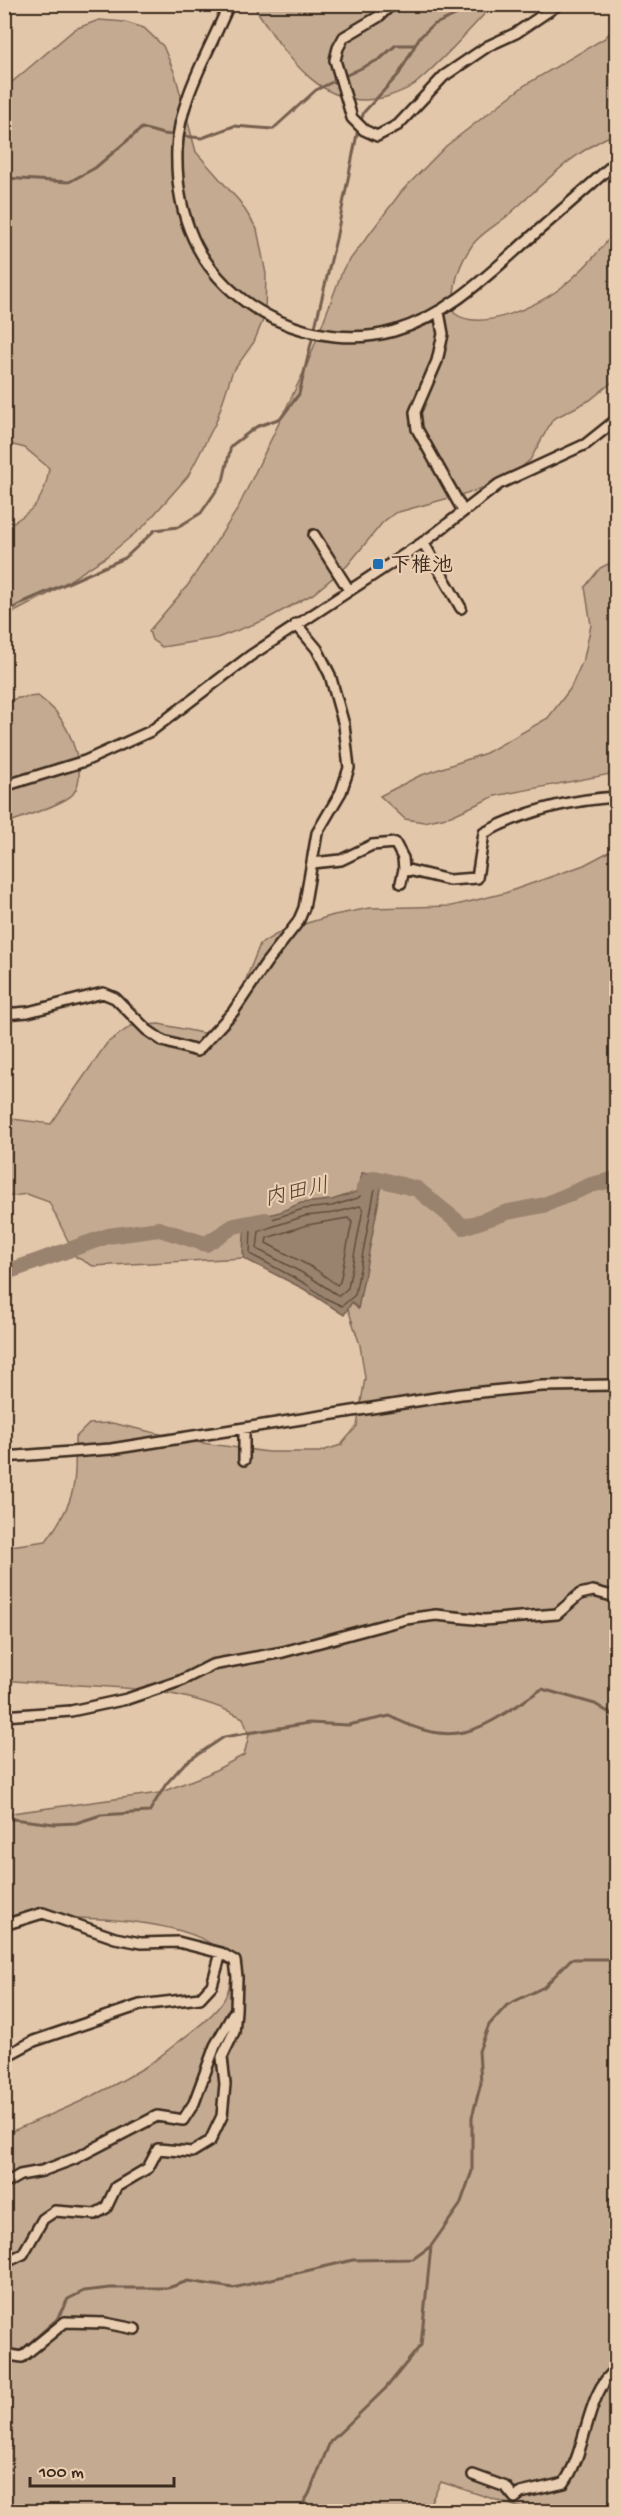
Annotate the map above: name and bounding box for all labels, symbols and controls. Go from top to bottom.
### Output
place label: 下椎池 [390,553,453,580]
marker: 下椎池 [371,557,385,571]
water label: 内田川 [262,1173,332,1213]
scale bar [30,2450,174,2488]
text: 100 m [38,2463,84,2484]

